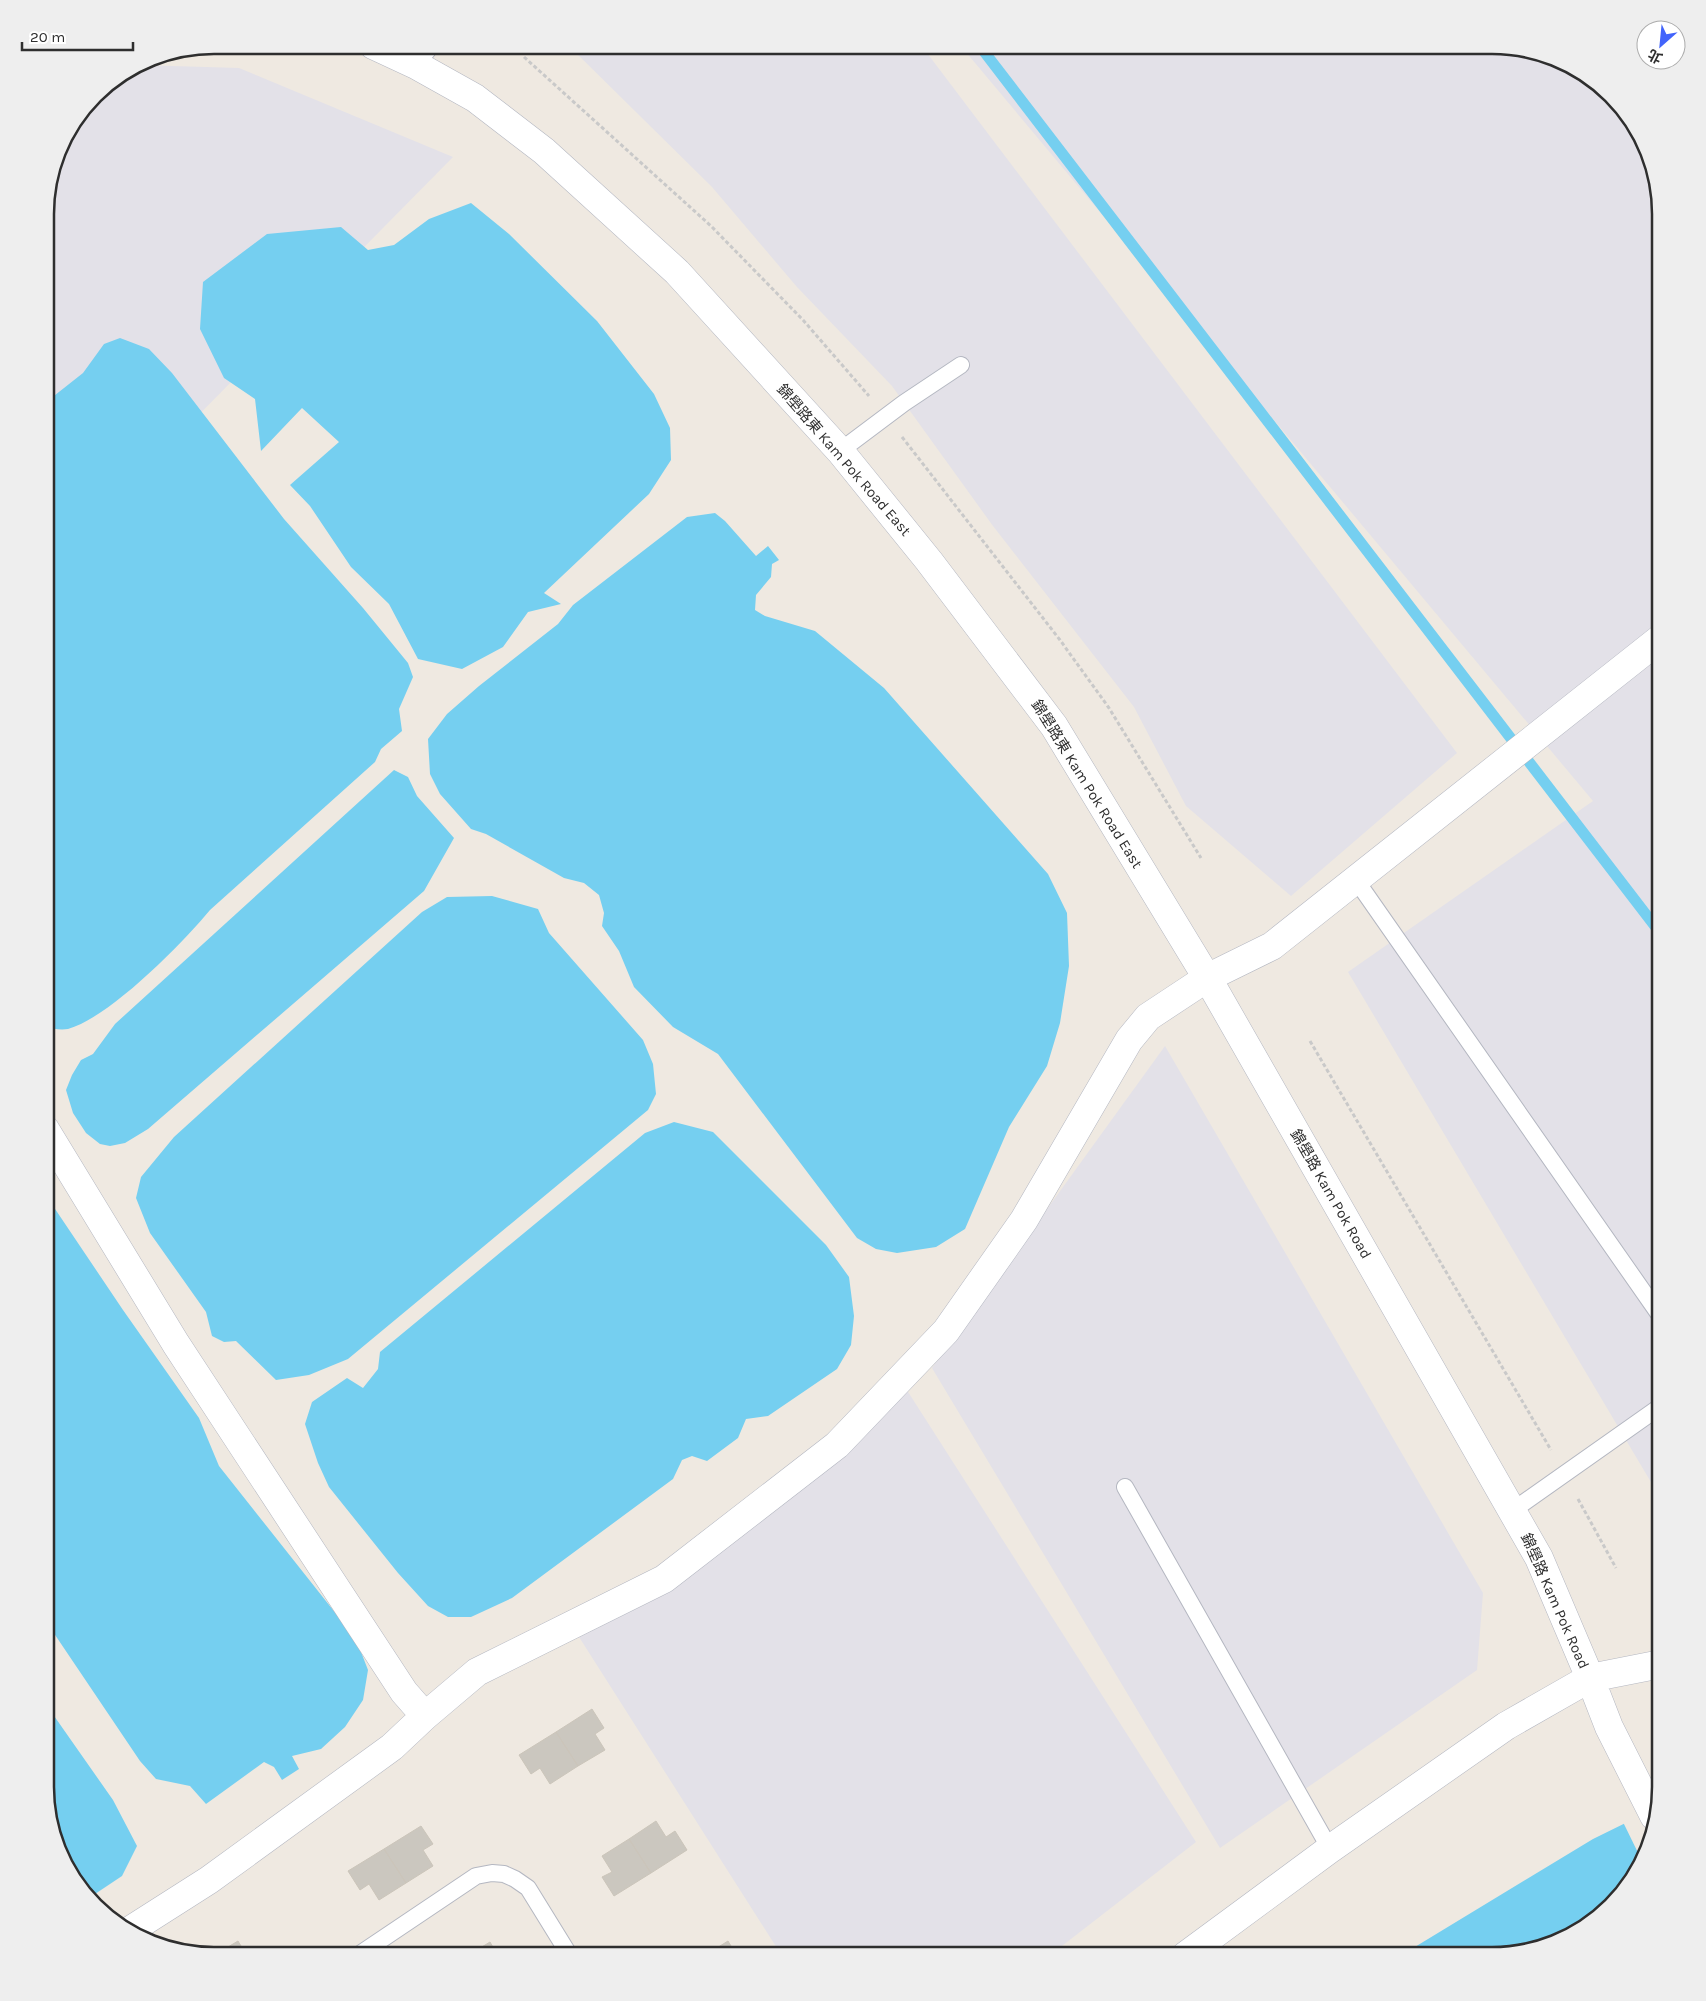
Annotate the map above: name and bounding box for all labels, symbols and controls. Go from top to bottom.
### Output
scale bar [22,20,134,52]
north arrow [1636,20,1686,70]
text: 20 m [30,28,65,46]
text: 北 [1645,45,1665,67]
street label: 錦壆路東 Kam Pok Road East [773,380,915,540]
street label: 錦壆路東 Kam Pok Road East [1028,696,1147,872]
street label: 錦壆路 Kam Pok Road [1287,1126,1375,1262]
street label: 錦壆路 Kam Pok Road [1517,1530,1593,1672]

